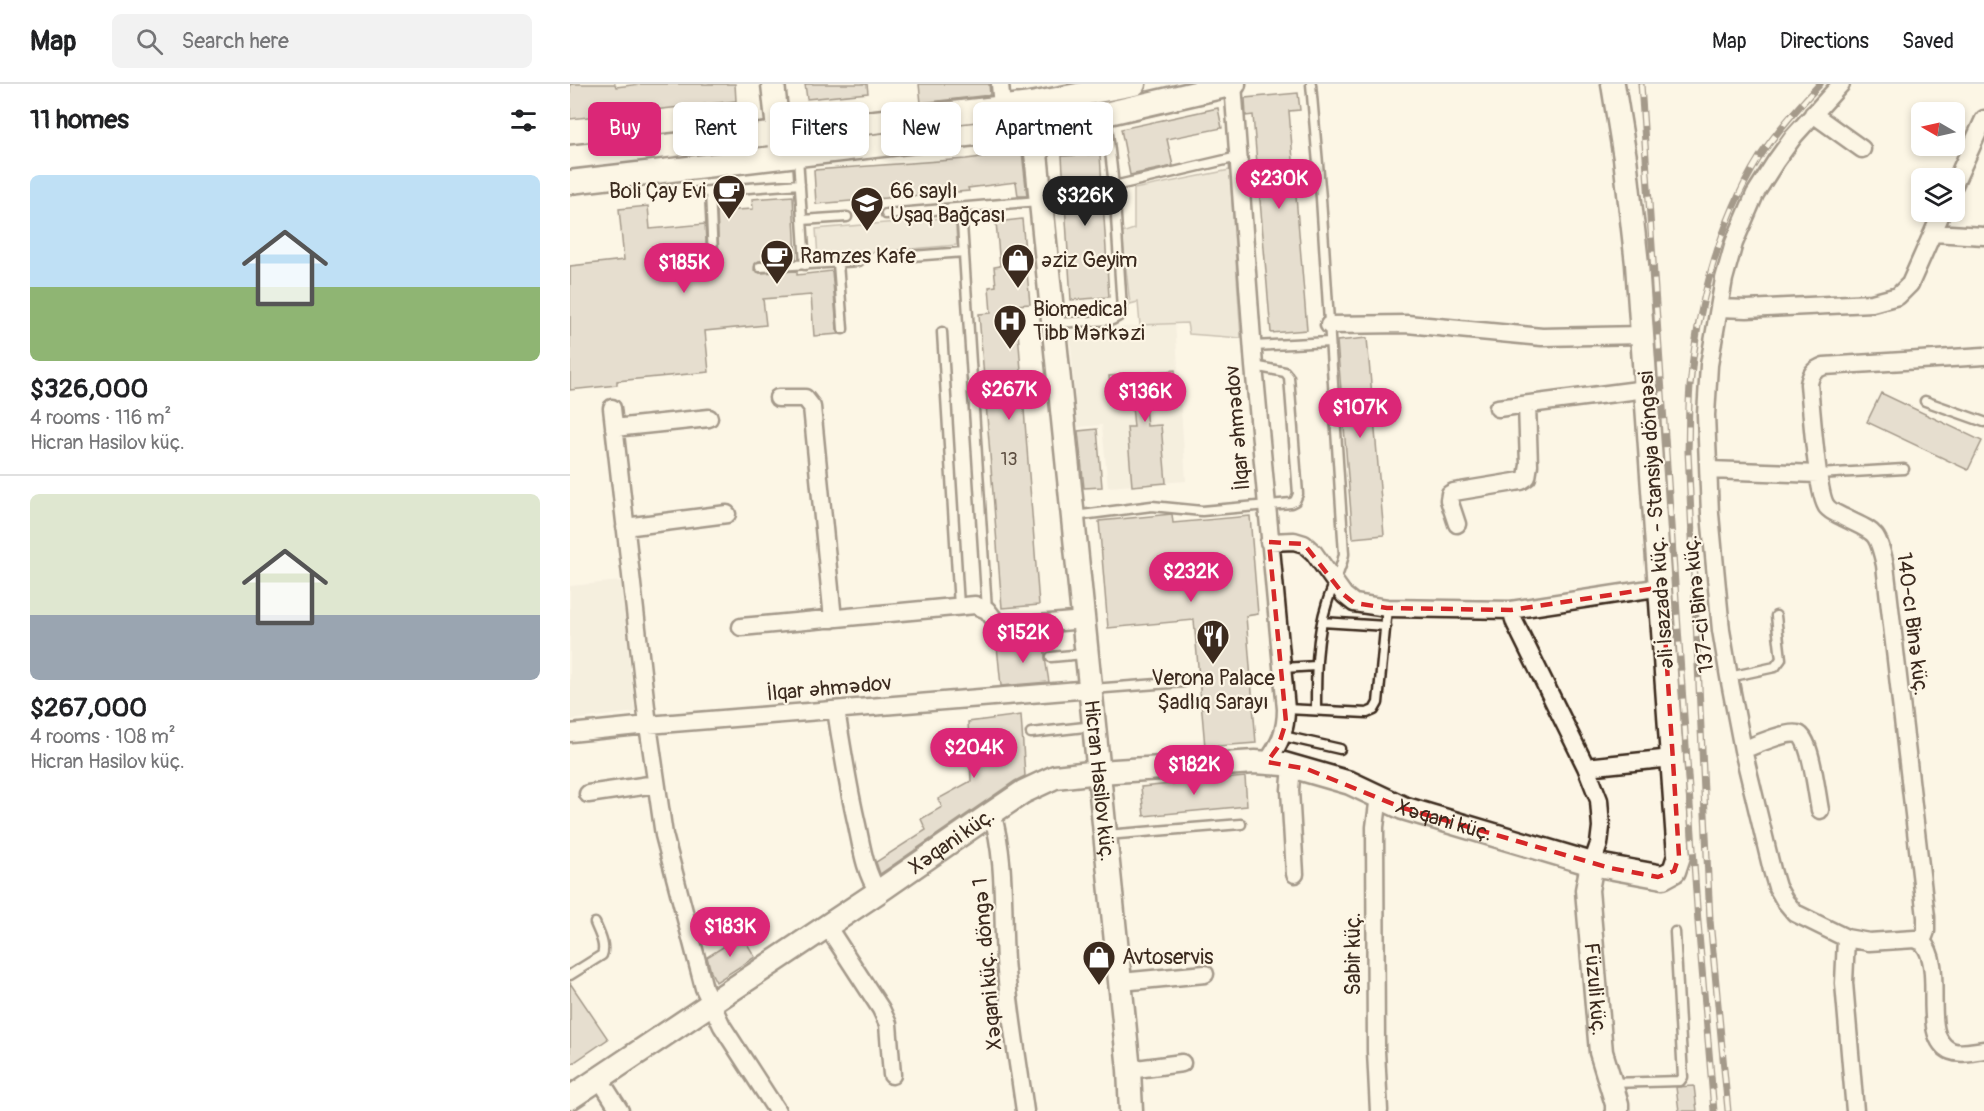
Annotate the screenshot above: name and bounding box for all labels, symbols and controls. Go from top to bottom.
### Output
search box [112,14,532,68]
text: Map [30,24,76,59]
icon: search [133,25,166,58]
text: Search here [181,27,289,55]
text: Map [1712,28,1747,55]
text: Directions [1780,28,1869,55]
text: Saved [1902,28,1954,55]
chip: Buy [588,102,661,156]
chip: Rent [673,102,758,156]
chip: Filters [770,102,869,156]
chip: New [881,102,961,156]
chip: Apartment [973,102,1113,156]
north arrow [1911,102,1965,156]
map controls [1911,102,1965,222]
text: 11 homes [30,104,129,136]
icon: filters [507,104,540,137]
pin: $230K [1237,159,1321,210]
text: $230K [1250,166,1308,191]
button: layers [1911,168,1965,222]
cafe icon: Boli Çay Evi [711,173,747,220]
pin: $326K [1043,176,1127,227]
place label: Boli Çay Evi [609,178,706,205]
place label: 66 saylı Uşaq Bağçası [890,178,1006,229]
text: $326K [1057,183,1113,208]
school or university icon: 66 saylı Uşaq Bağçası [849,185,885,232]
icon: home [231,214,339,322]
cafe icon: Ramzes Kafe [759,238,795,285]
shop icon: Əziz Geyim [1000,242,1036,289]
pin: $185K [642,243,726,294]
place label: Ramzes Kafe [800,243,917,270]
place label: Əziz Geyim [1041,247,1138,274]
text: $185K [658,250,710,275]
place label: Biomedical Tibb Mərkəzi [1033,296,1145,347]
hospital icon: Biomedical Tibb Mərkəzi [992,303,1028,350]
street label: İlqar Əhmədov [1219,364,1256,492]
pin: $267K [967,370,1051,421]
street label: Əli İsazadə küç. - Stansiya döngəsi [1633,370,1680,670]
pin: $136K [1103,372,1187,423]
text: $326,000 [30,373,148,405]
text: $267K [981,377,1037,402]
text: $136K [1118,379,1172,404]
pin: $107K [1318,388,1402,439]
text: $107K [1333,395,1387,420]
text: 4 rooms · 116 m² [30,405,171,430]
text: Hicran Hasilov küç. [30,430,185,455]
house number: 13 [1000,448,1018,471]
icon: home [231,533,339,641]
street label: 137-ci Binə küç. [1677,534,1720,674]
street label: 140-cı Binə küç. [1890,551,1935,697]
pin: $232K [1149,552,1233,603]
text: $232K [1163,559,1219,584]
pin: $152K [981,613,1065,664]
restaurant icon: Verona Palace Şadlıq Sarayı [1195,618,1231,665]
text: $152K [997,620,1049,645]
place label: Verona Palace Şadlıq Sarayı [1151,665,1275,716]
street label: İlqar Əhmədov [765,670,893,707]
text: $267,000 [30,692,147,724]
street label: Hicran Hasilov küç. [1078,698,1121,863]
text: 4 rooms · 108 m² [30,724,176,749]
pin: $204K [932,728,1016,779]
text: $204K [944,735,1004,760]
pin: $182K [1152,745,1236,796]
text: Hicran Hasilov küç. [30,749,185,774]
text: $182K [1168,752,1220,777]
street label: Xəqani küç. [1391,794,1495,848]
street label: Xəqani küç. [903,802,1000,881]
street label: Xəqani küç. döngə 1 [967,877,1008,1051]
pin: $183K [688,907,772,958]
street label: Sabir küç. [1340,912,1367,996]
text: $183K [704,914,756,939]
shop icon: Avtoservis [1081,939,1117,986]
street label: Füzuli küç. [1578,941,1613,1037]
place label: Avtoservis [1122,944,1214,971]

